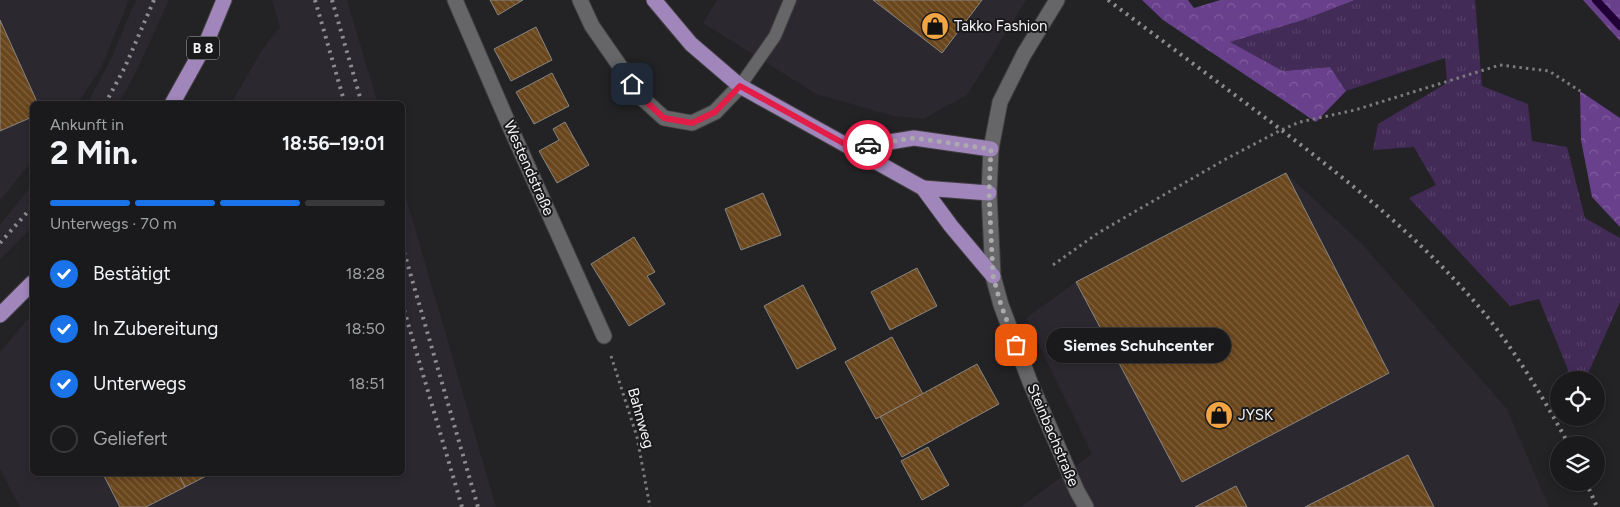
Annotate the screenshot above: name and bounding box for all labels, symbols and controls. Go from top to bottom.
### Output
shop icon: Takko Fashion [920,11,950,41]
place label: Takko Fashion [954,17,1047,35]
road number: B 8 [187,36,219,59]
pin [611,63,653,105]
icon: home [618,70,646,98]
text: Ankunft in [50,115,124,134]
street label: Westendstraße [500,118,558,218]
courier [843,120,893,170]
icon: car [854,131,882,159]
text: 18:56–19:01 [282,132,385,155]
text: 2 Min. [50,134,138,172]
text: Unterwegs · 70 m [50,214,177,233]
icon: check [50,260,78,288]
text: Bestätigt [93,262,171,285]
text: 18:28 [346,264,385,283]
icon: check [50,315,78,343]
text: In Zubereitung [93,317,218,340]
text: 18:50 [345,319,385,338]
pin [995,324,1037,366]
callout: Siemes Schuhcenter [1046,328,1231,362]
icon: bag [1002,331,1030,359]
text: Siemes Schuhcenter [1063,336,1214,355]
icon: check [50,370,78,398]
map controls [1550,371,1605,491]
button: locate [1550,371,1605,426]
text: Unterwegs [93,372,186,395]
text: 18:51 [349,374,385,393]
street label: Steinbachstraße [1023,381,1083,489]
street label: Bahnweg [624,386,658,450]
shop icon: JYSK [1204,400,1234,430]
place label: JYSK [1238,406,1274,424]
text: Geliefert [93,427,168,450]
button: layers [1550,436,1605,491]

